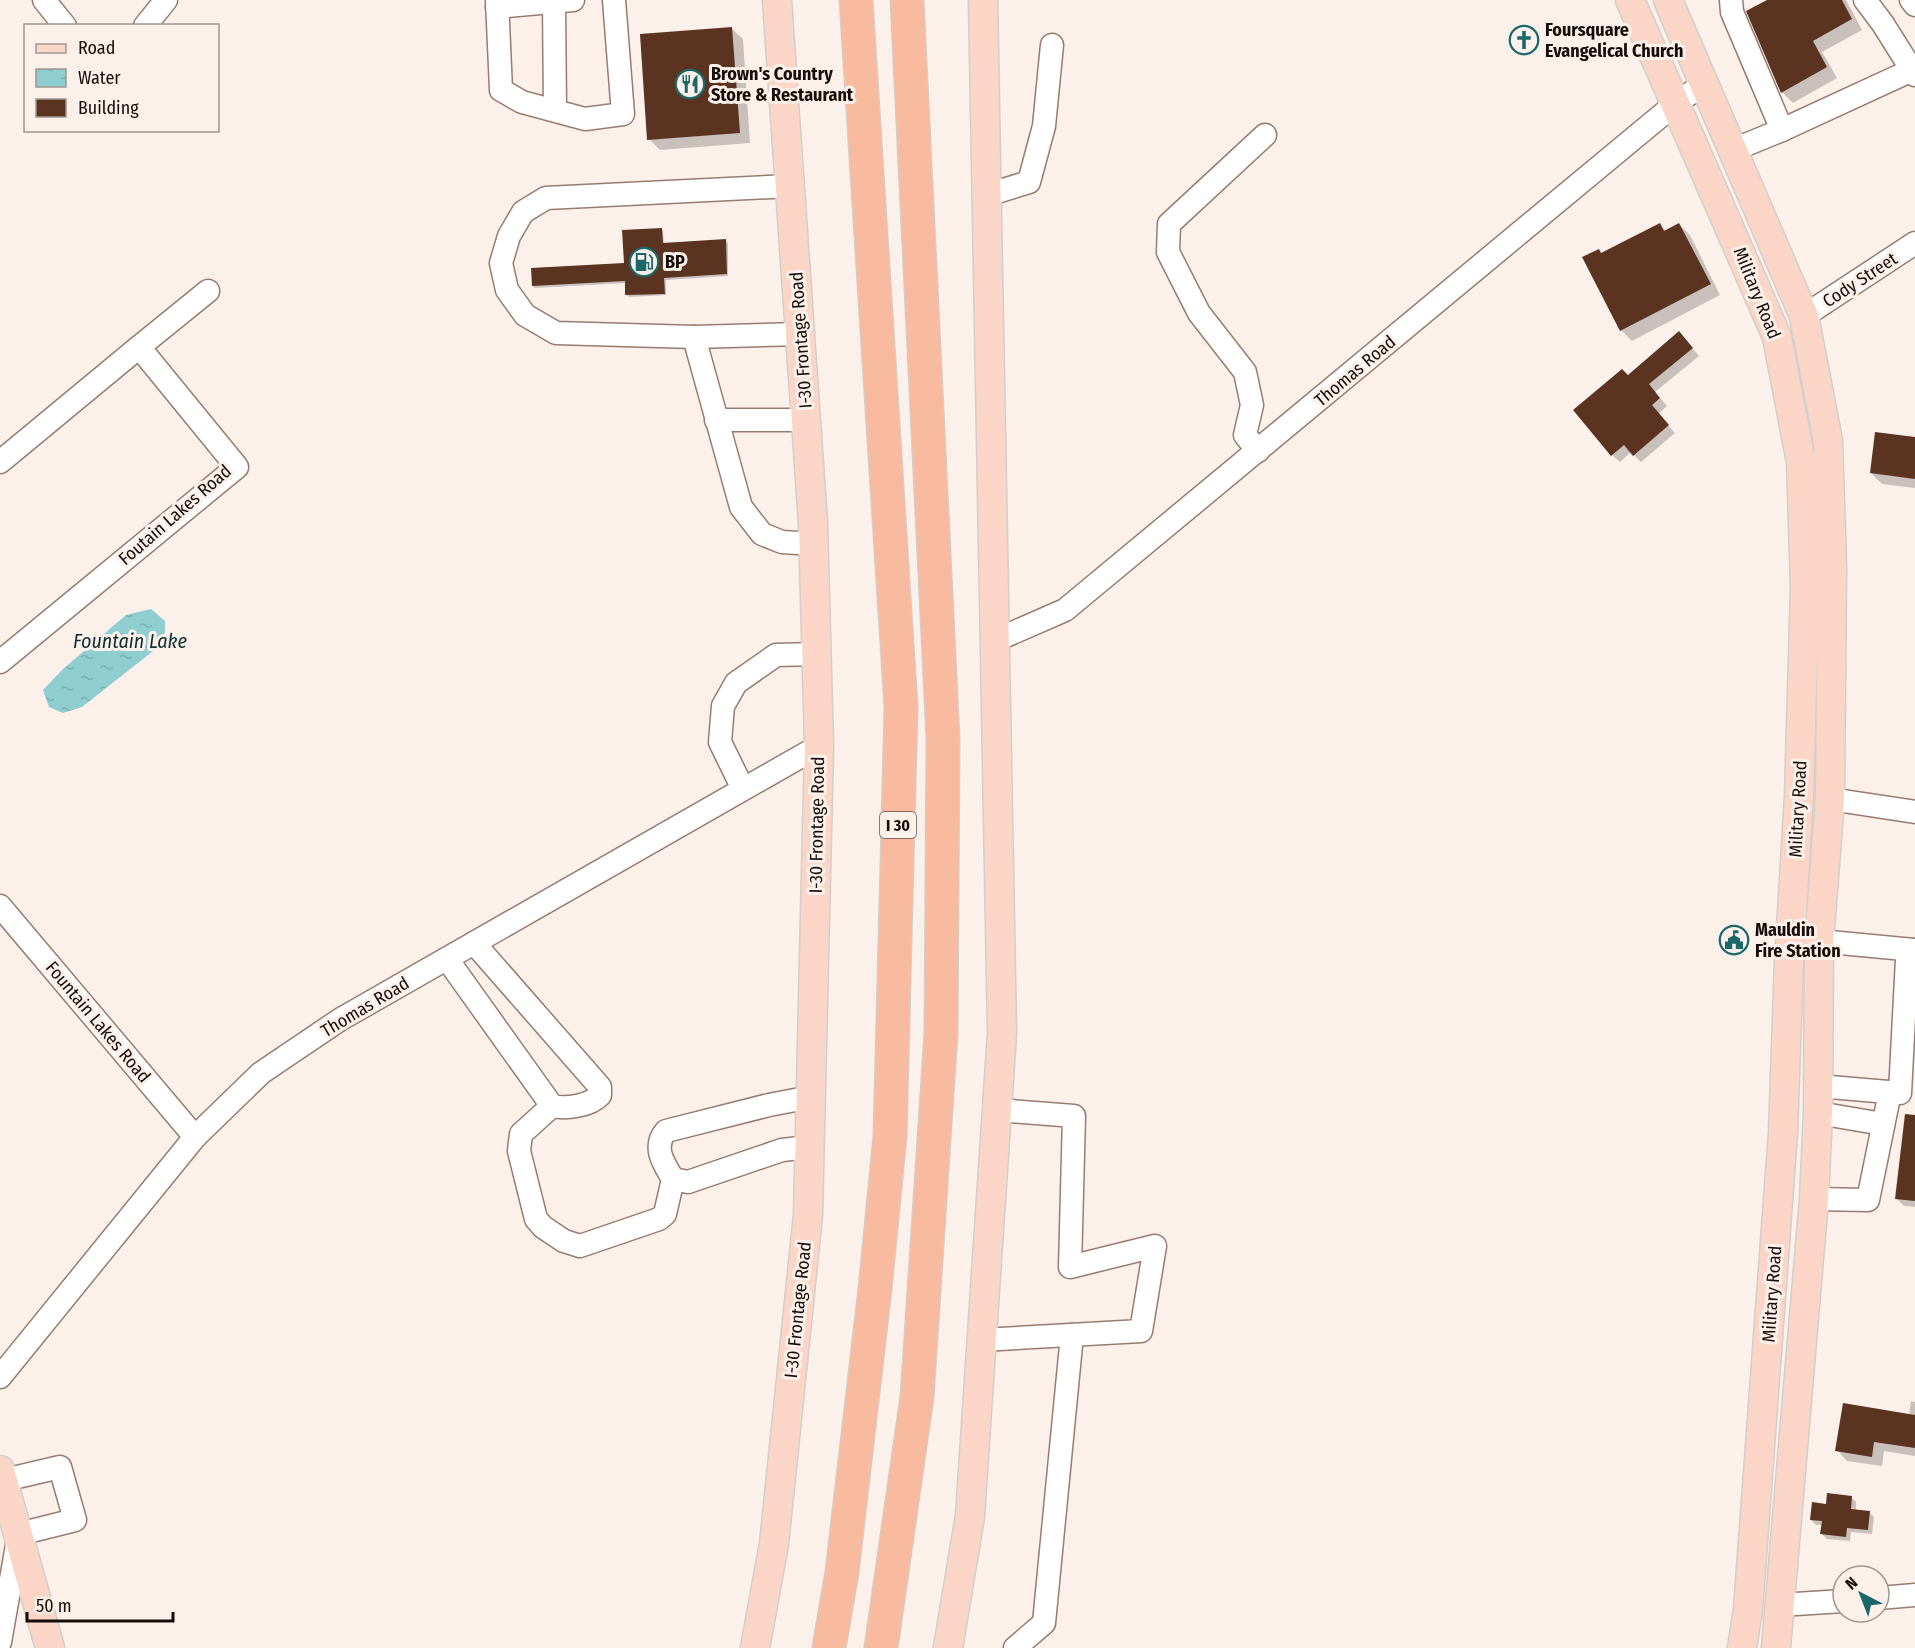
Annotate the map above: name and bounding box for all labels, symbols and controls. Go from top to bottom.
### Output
place label: Foursquare Evangelical Church [1545,19,1683,62]
legend [24,24,219,132]
church icon: Foursquare Evangelical Church [1508,24,1540,56]
text: Road [78,37,115,59]
place label: Brown's Country Store & Restaurant [711,63,854,106]
text: Water [78,67,121,89]
restaurant icon: Brown's Country Store & Restaurant [674,68,706,100]
text: Building [78,97,139,119]
street label: Military Road [1729,244,1785,342]
fuel station icon: BP [628,246,660,278]
street label: Cody Street [1819,248,1901,312]
place label: BP [665,251,685,273]
street label: I-30 Frontage Road [785,271,817,409]
street label: Thomas Road [1310,331,1400,411]
street label: Foutain Lakes Road [114,460,236,570]
water label: Fountain Lake [73,629,187,653]
street label: I-30 Frontage Road [805,756,829,894]
street label: Military Road [1784,760,1812,858]
road number: I 30 [880,812,916,838]
place label: Mauldin Fire Station [1755,919,1841,962]
public building icon: Mauldin Fire Station [1718,924,1750,956]
street label: Fountain Lakes Road [41,957,155,1087]
street label: Thomas Road [317,972,413,1042]
street label: I-30 Frontage Road [780,1241,816,1379]
street label: Military Road [1758,1245,1786,1343]
north arrow [1831,1564,1891,1624]
text: N [1841,1573,1861,1593]
scale bar [27,1585,172,1623]
text: 50 m [36,1595,72,1617]

